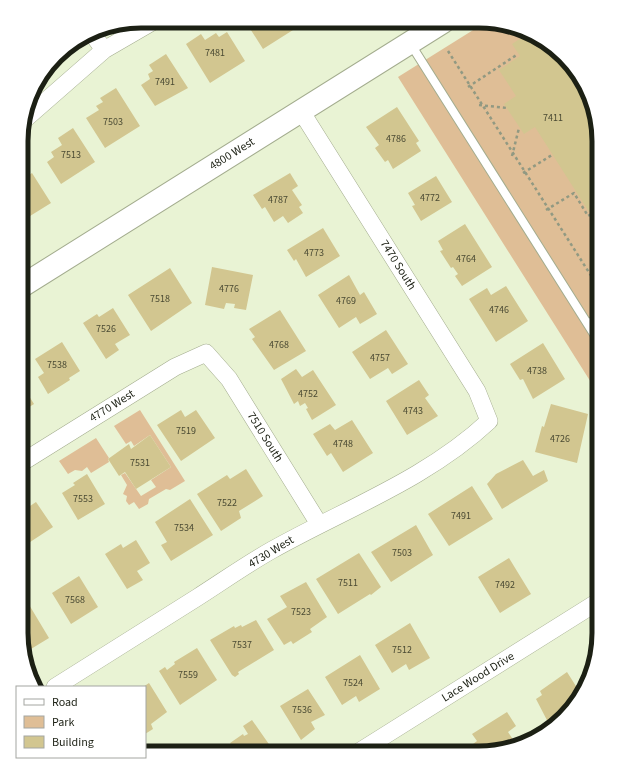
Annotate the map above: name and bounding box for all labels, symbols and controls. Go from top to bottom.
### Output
house number: 7481 [205,46,225,60]
house number: 7491 [155,75,175,89]
house number: 7411 [543,111,563,125]
house number: 7503 [103,115,123,129]
house number: 4786 [386,132,406,146]
street label: 4800 West [206,133,258,175]
house number: 7513 [61,148,81,162]
house number: 4772 [420,191,440,205]
house number: 4787 [268,193,288,207]
street label: 7470 South [376,237,420,293]
house number: 4773 [304,246,324,260]
house number: 4764 [456,252,476,266]
house number: 4776 [219,282,239,296]
house number: 7518 [150,292,170,306]
house number: 4769 [336,294,356,308]
house number: 4746 [489,303,509,317]
house number: 7526 [96,322,116,336]
house number: 4768 [269,338,289,352]
house number: 4757 [370,351,390,365]
house number: 7538 [47,358,67,372]
house number: 4738 [527,364,547,378]
street label: 4770 West [86,385,138,427]
house number: 4752 [298,387,318,401]
house number: 4743 [403,404,423,418]
street label: 7510 South [243,409,287,465]
house number: 7519 [176,424,196,438]
house number: 4726 [550,432,570,446]
house number: 4748 [333,437,353,451]
house number: 7531 [130,456,150,470]
house number: 7553 [73,492,93,506]
house number: 7522 [217,496,237,510]
house number: 7491 [451,509,471,523]
house number: 7534 [174,521,194,535]
street label: 4730 West [245,532,297,572]
house number: 7503 [392,546,412,560]
house number: 7511 [338,576,358,590]
house number: 7492 [495,578,515,592]
house number: 7568 [65,593,85,607]
house number: 7523 [291,605,311,619]
house number: 7537 [232,638,252,652]
house number: 7512 [392,643,412,657]
street label: Lace Wood Drive [438,648,518,706]
house number: 7559 [178,668,198,682]
house number: 7524 [343,676,363,690]
legend [16,686,146,758]
text: Road [52,694,78,711]
house number: 7536 [292,703,312,717]
text: Park [52,714,74,731]
text: Building [52,734,94,751]

